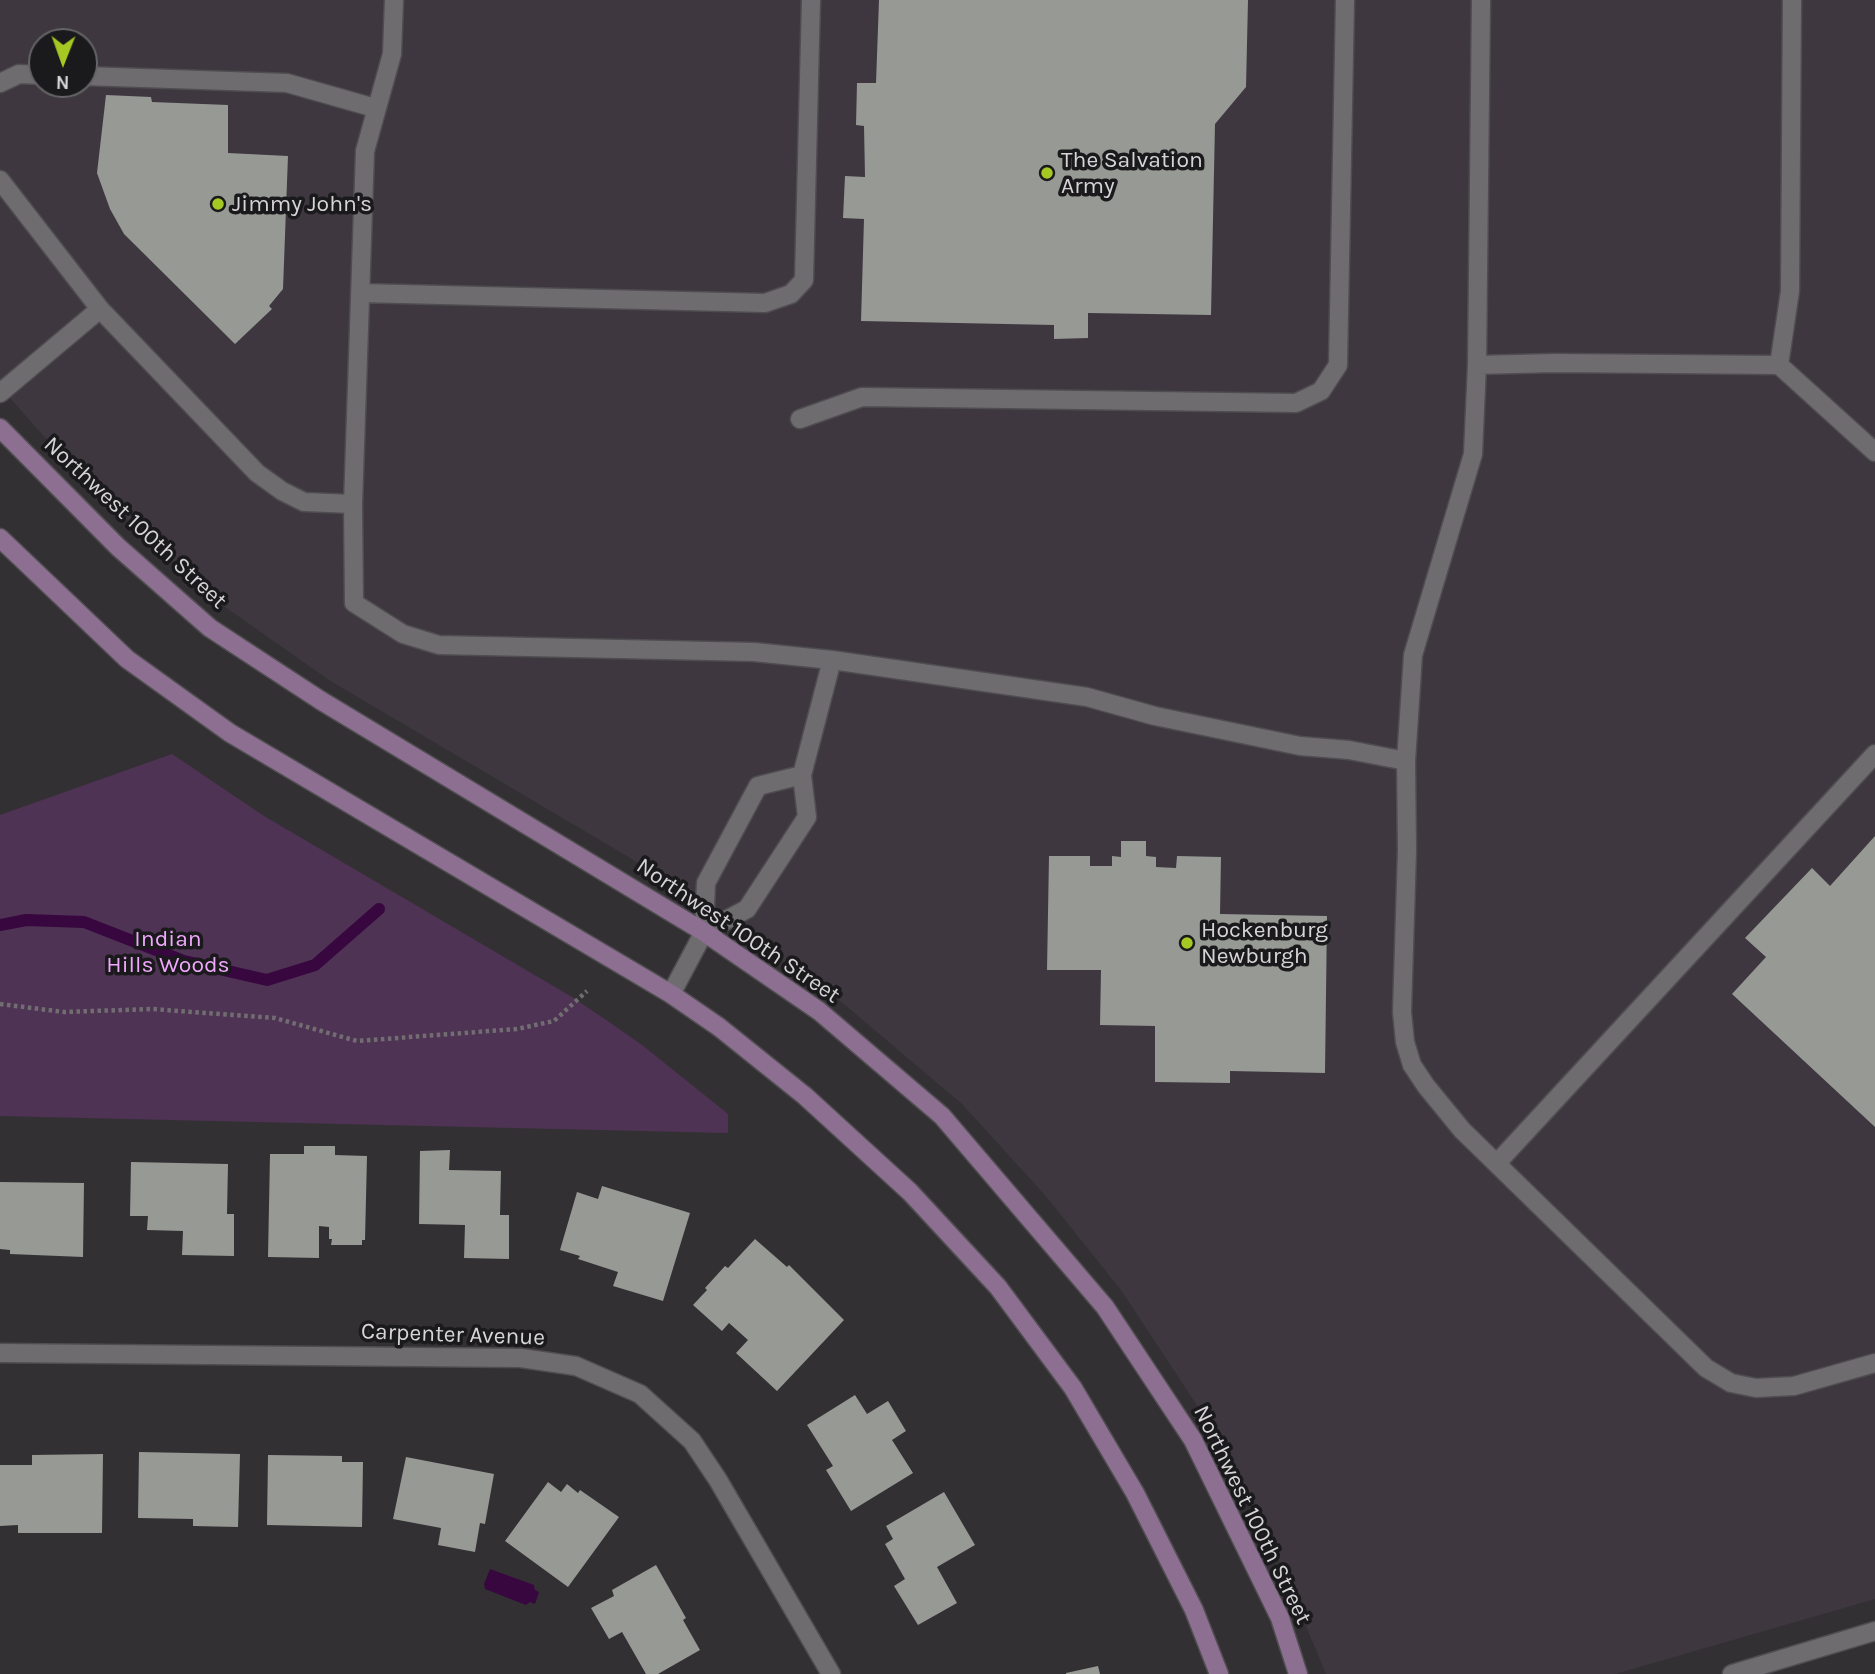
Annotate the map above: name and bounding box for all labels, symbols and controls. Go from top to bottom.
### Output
north arrow [28,28,98,98]
text: N [56,71,70,93]
place label: The Salvation Army [1061,146,1203,200]
marker: The Salvation Army [1039,165,1055,181]
place label: Jimmy John's [232,190,372,218]
marker: Jimmy John's [210,196,226,212]
street label: Northwest 100th Street [38,431,232,615]
street label: Northwest 100th Street [631,852,845,1010]
place label: Hockenburg Newburgh [1201,916,1328,970]
park label: Indian Hills Woods [106,925,230,979]
marker: Hockenburg Newburgh [1179,935,1195,951]
street label: Carpenter Avenue [361,1318,545,1352]
street label: Northwest 100th Street [1187,1401,1317,1629]

